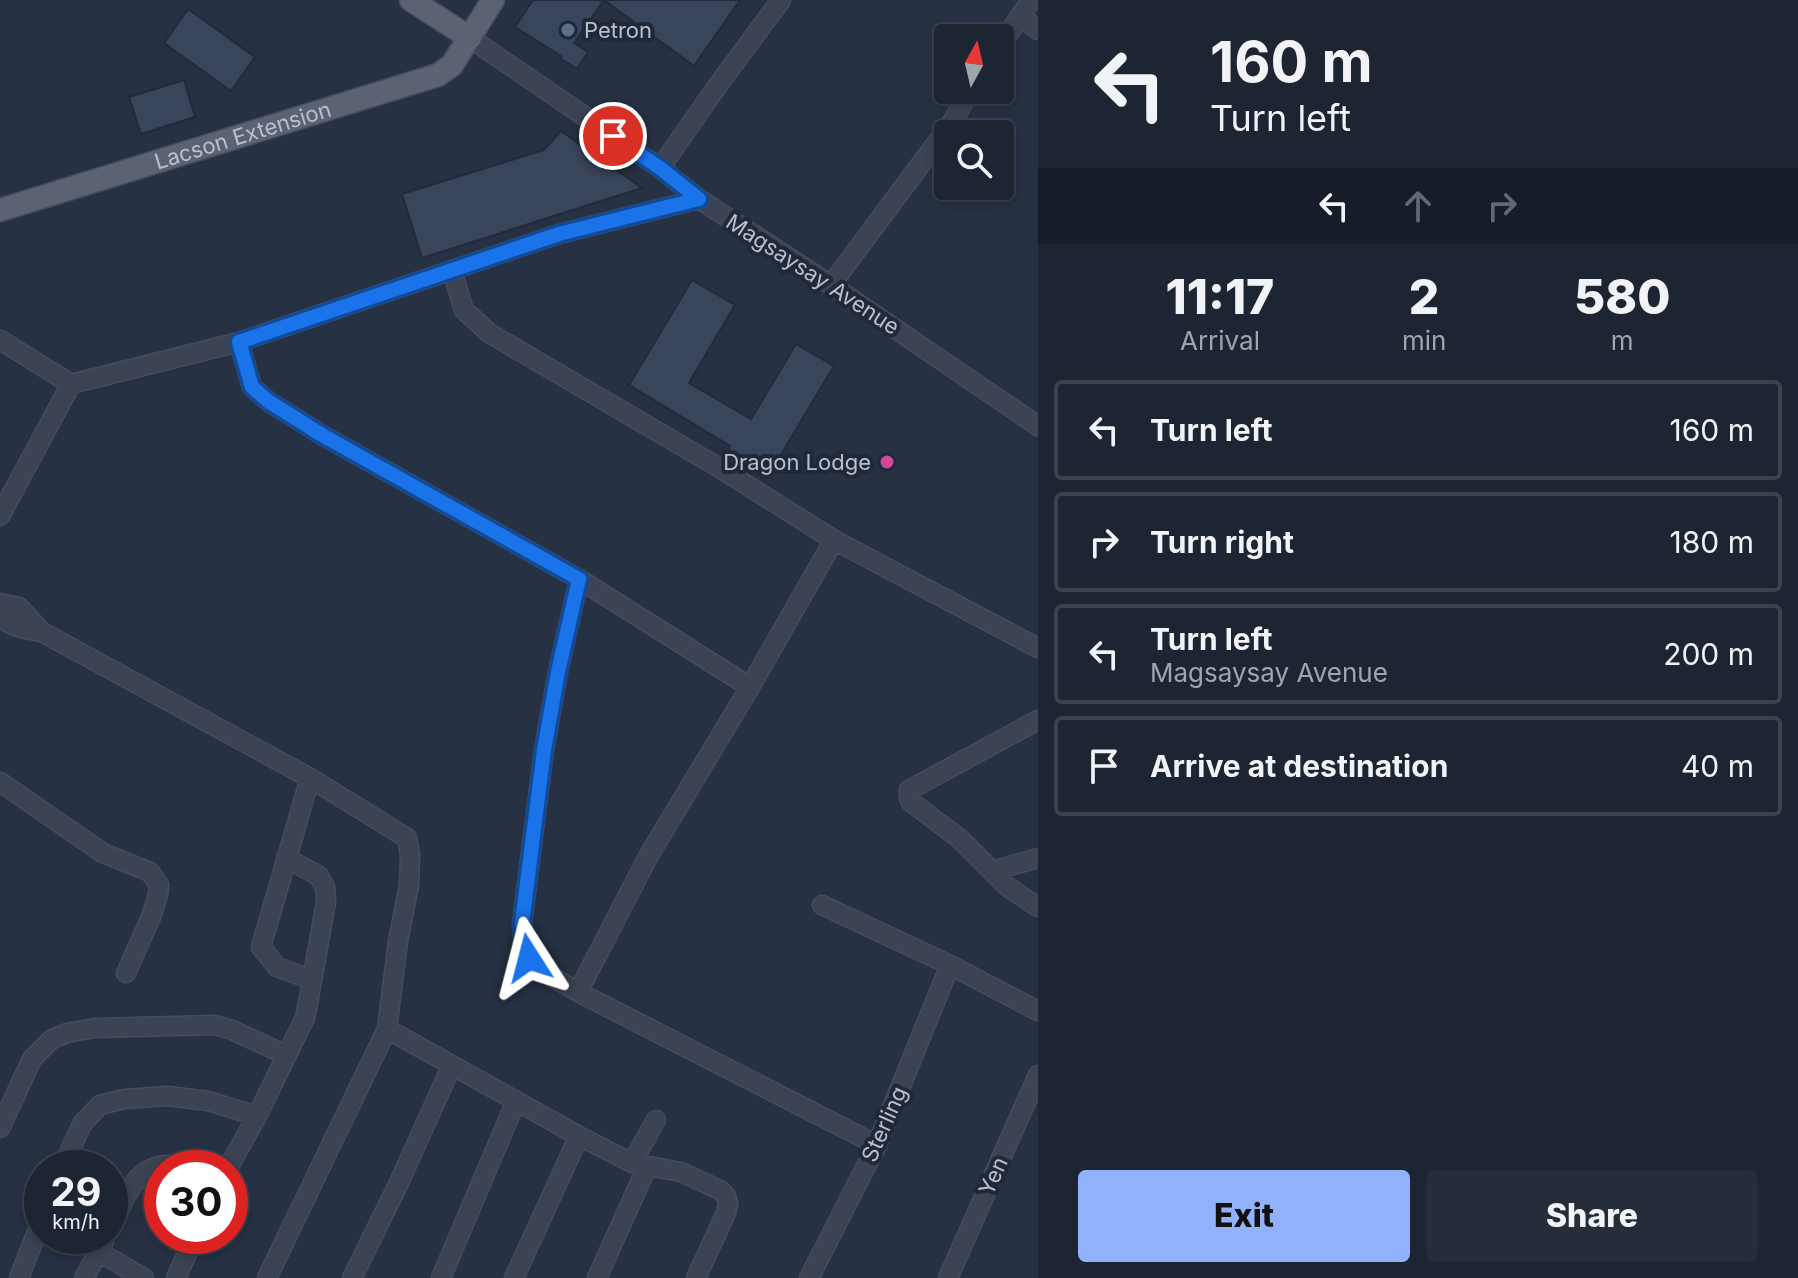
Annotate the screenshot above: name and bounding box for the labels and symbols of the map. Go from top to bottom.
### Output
place label: Petron [584,17,652,43]
marker: Petron [559,21,577,39]
north arrow [934,24,1014,104]
street label: Lacson Extension [151,96,334,175]
pin [579,102,647,170]
street label: Magsaysay Avenue [722,208,904,340]
place label: Dragon Lodge [723,449,871,475]
marker: Dragon Lodge [878,453,896,471]
position arrow [487,916,571,1000]
street label: Sterling [856,1082,912,1166]
speed limit sign: 30 [144,1150,248,1254]
street label: Yen [973,1153,1013,1199]

